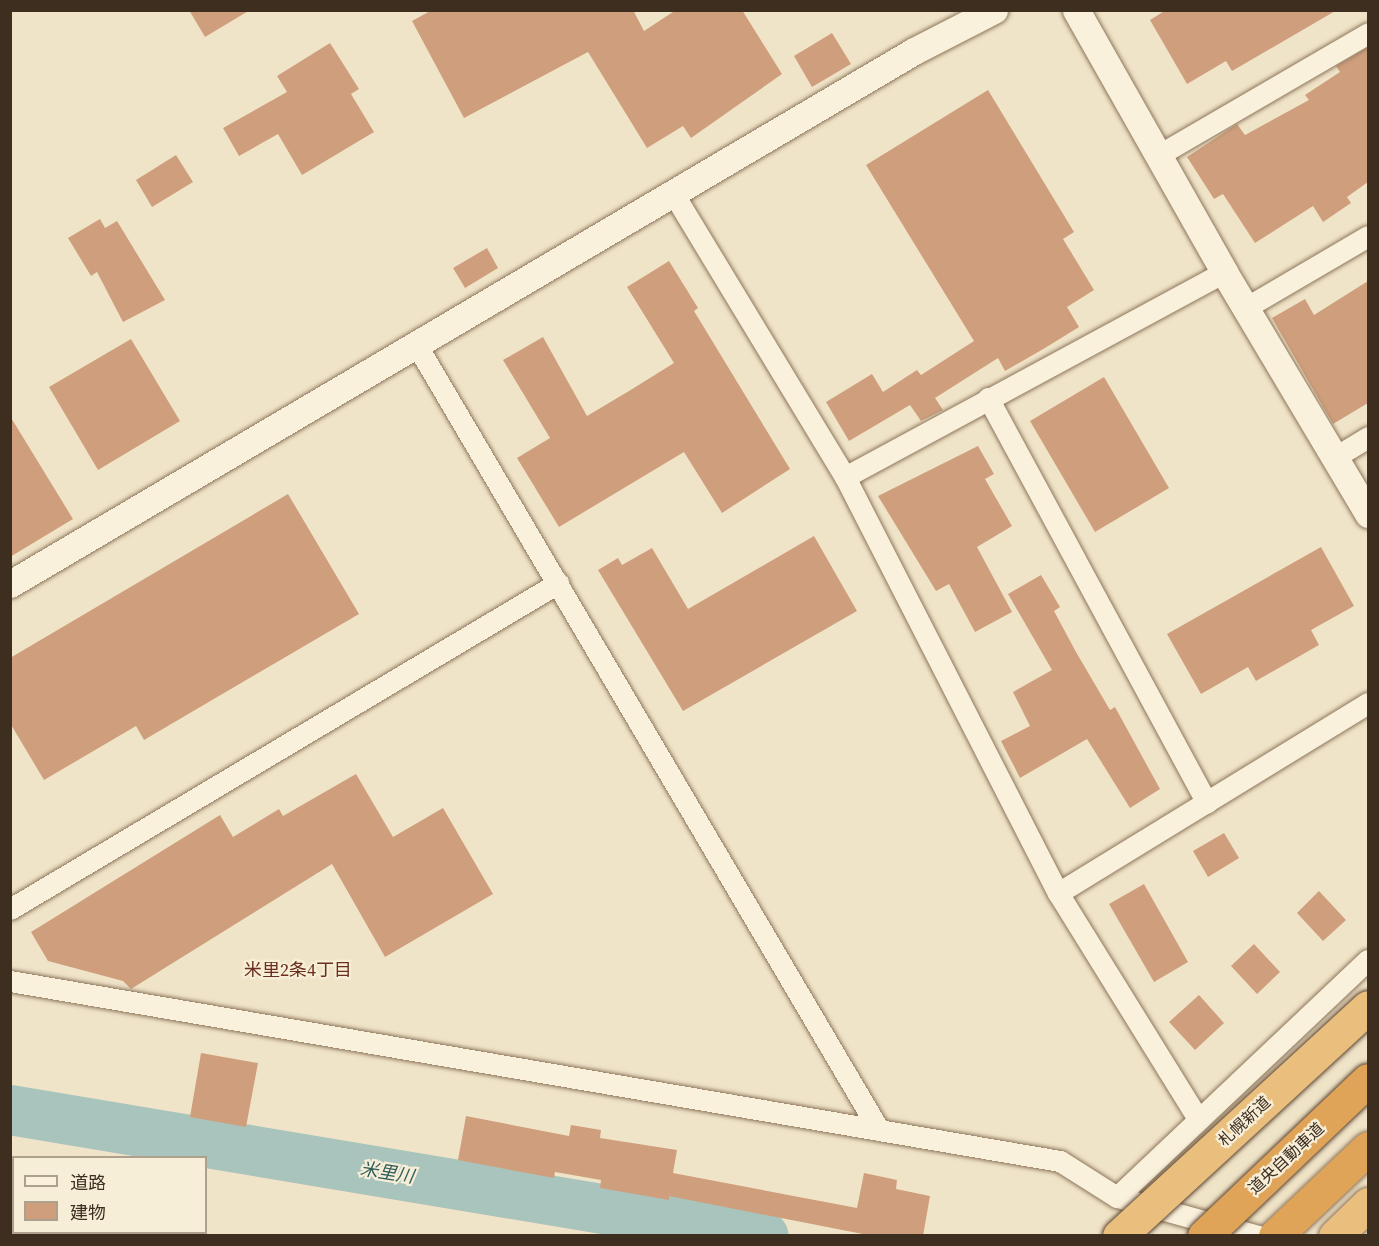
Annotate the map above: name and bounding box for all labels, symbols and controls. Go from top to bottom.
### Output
district label: 米里2条4丁目 [244,959,352,981]
street label: 札幌新道 [1214,1092,1274,1150]
street label: 道央自動車道 [1244,1118,1328,1198]
legend [12,1156,207,1234]
water label: 米里川 [359,1158,415,1188]
text: 道路 [70,1170,106,1195]
text: 建物 [70,1200,106,1225]

